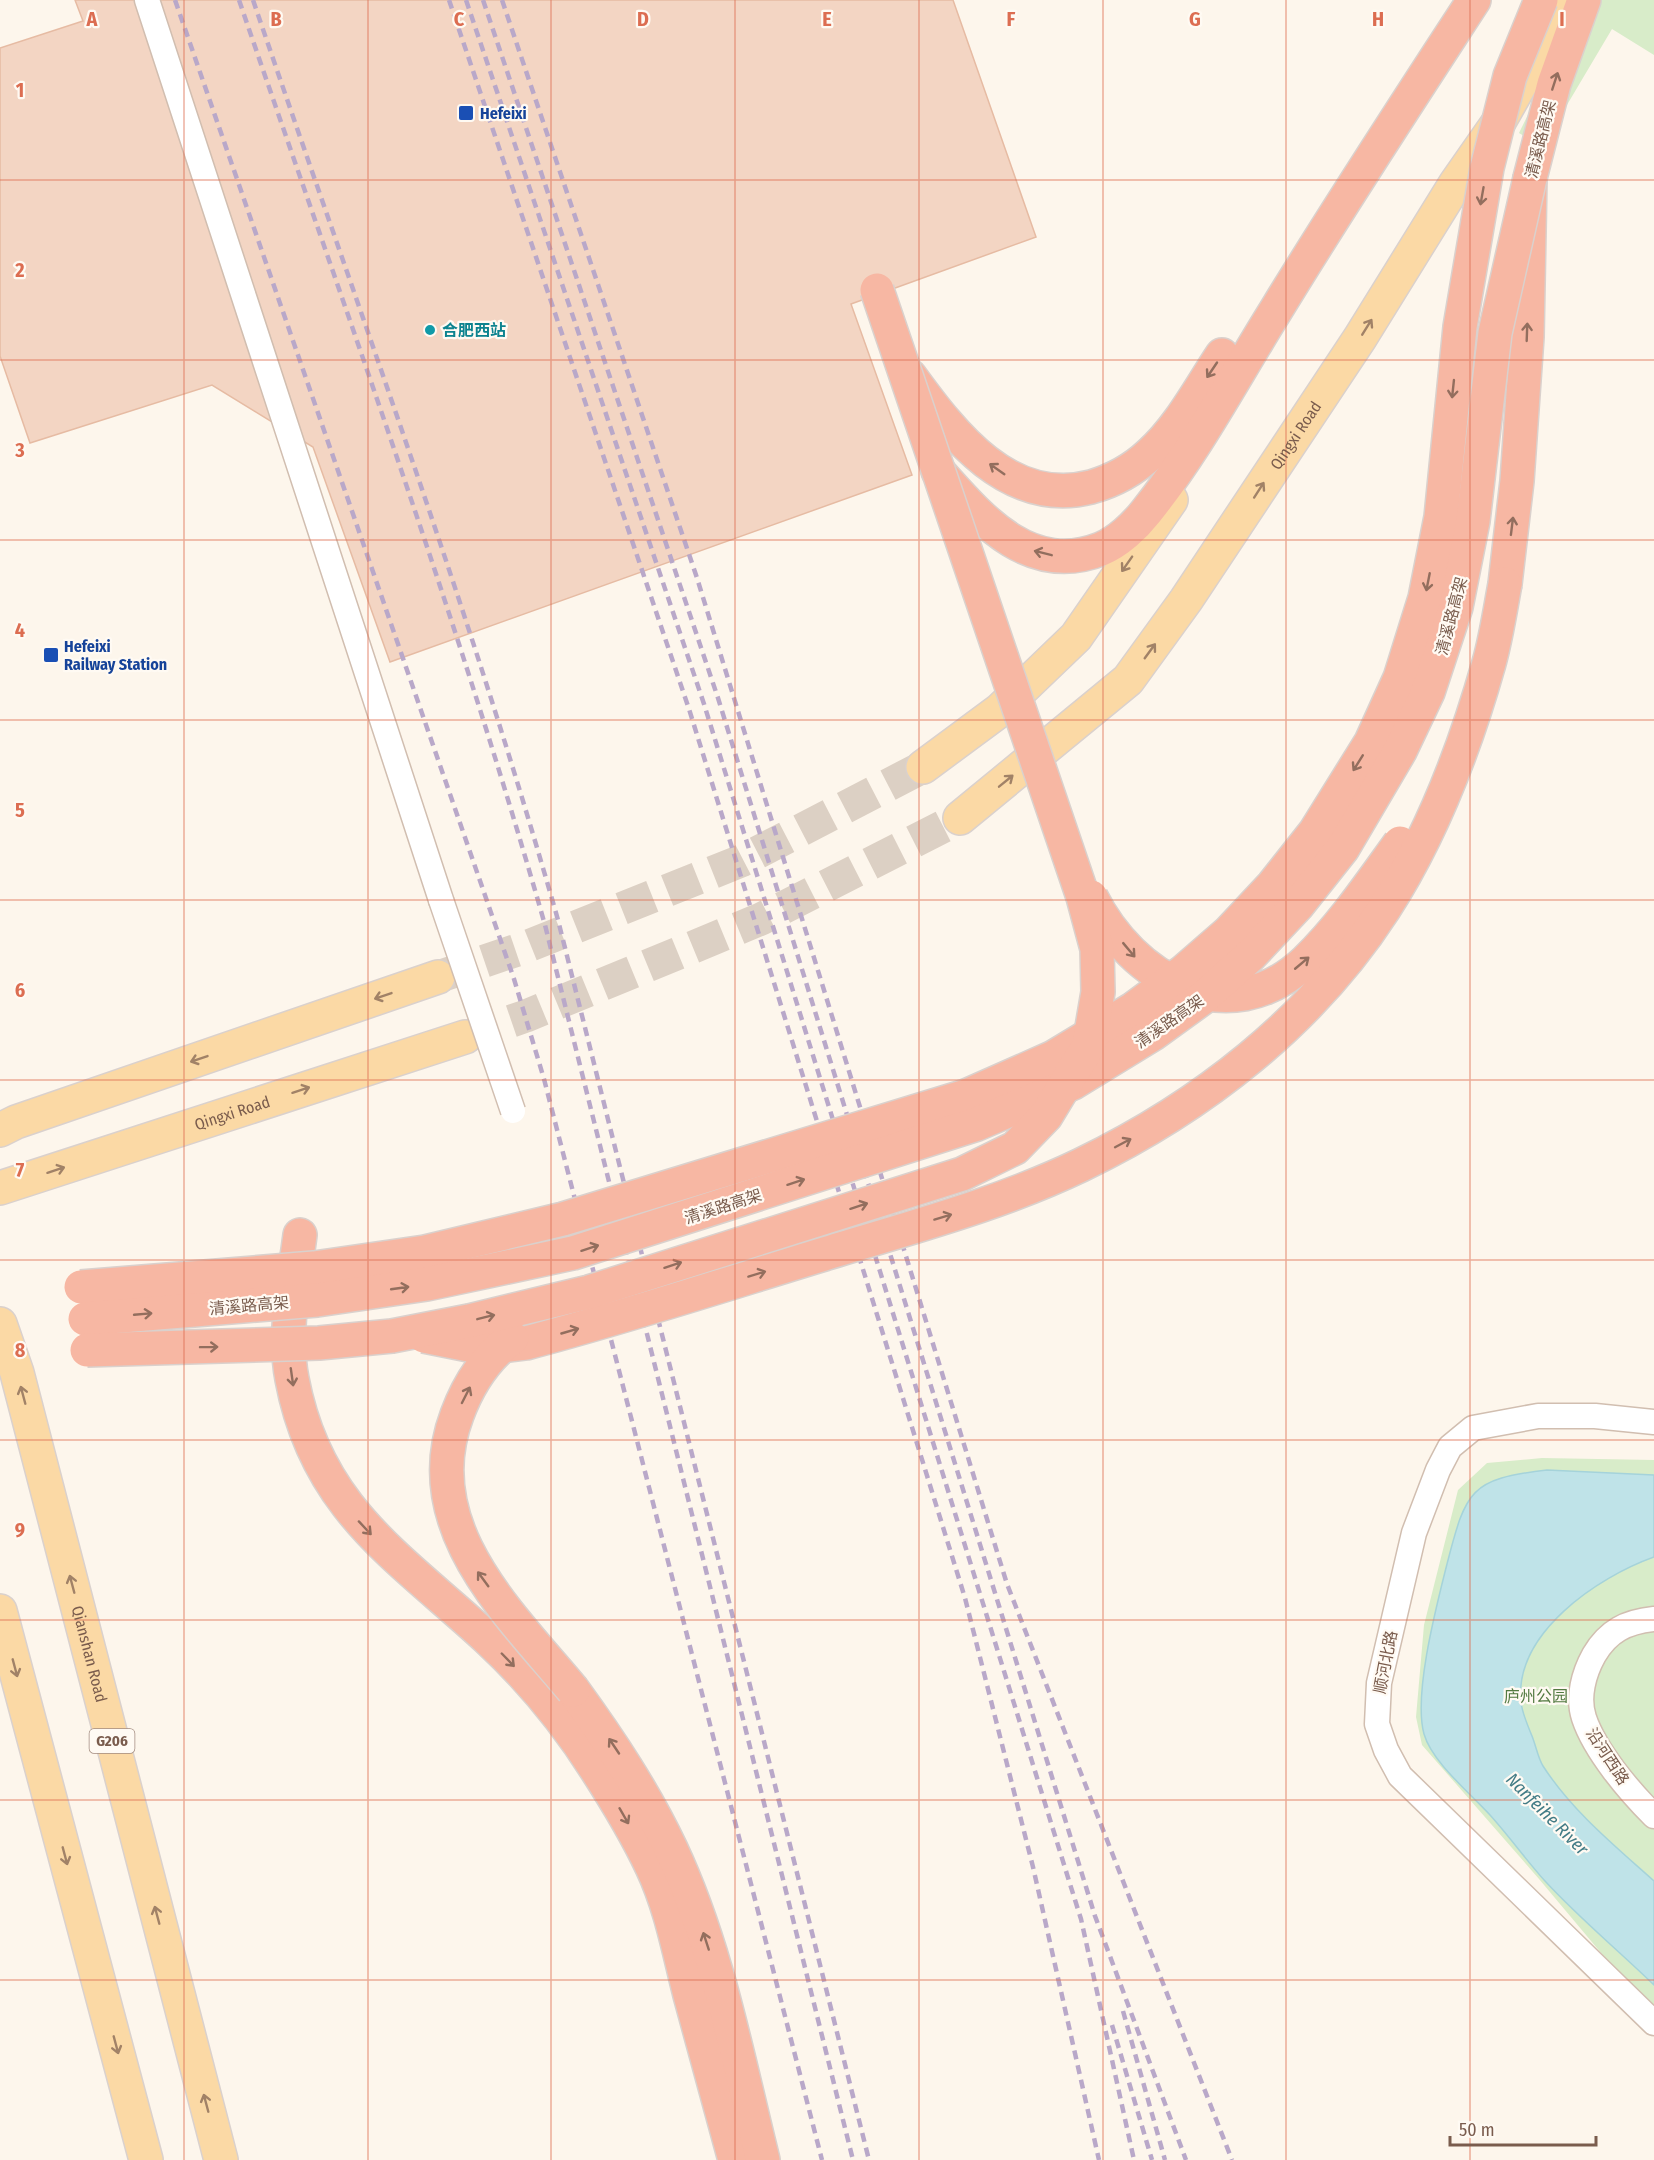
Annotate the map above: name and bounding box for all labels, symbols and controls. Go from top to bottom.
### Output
text: A [86,7,99,31]
text: B [270,7,282,31]
text: C [454,7,465,31]
text: D [637,7,649,31]
text: E [822,7,832,31]
text: F [1007,7,1016,31]
text: G [1189,7,1201,31]
text: H [1372,7,1384,31]
text: I [1559,7,1565,31]
one-way arrow [1550,72,1561,91]
text: 1 [16,78,24,102]
street label: 清溪路高架 [1522,98,1559,180]
marker: Hefeixi [457,104,475,122]
place label: Hefeixi [480,104,527,123]
one-way arrow [1476,186,1487,206]
text: 2 [14,258,25,282]
one-way arrow [1361,319,1373,336]
place label: 合肥西站 [442,321,506,340]
one-way arrow [1521,322,1532,342]
marker: 合肥西站 [423,323,437,337]
one-way arrow [1206,361,1219,378]
one-way arrow [1447,379,1458,399]
street label: Qingxi Road [1266,398,1325,473]
text: 3 [14,438,25,462]
one-way arrow [989,463,1005,475]
one-way arrow [1253,481,1266,498]
one-way arrow [1506,517,1517,537]
one-way arrow [1034,547,1053,559]
one-way arrow [1121,556,1133,572]
one-way arrow [1422,572,1433,591]
street label: 清溪路高架 [1432,575,1471,657]
text: 4 [15,618,25,642]
place label: Hefeixi Railway Station [64,637,167,674]
one-way arrow [1144,643,1156,659]
marker: Hefeixi Railway Station [42,646,60,664]
one-way arrow [1351,754,1363,771]
one-way arrow [997,774,1013,787]
text: 5 [15,798,25,822]
one-way arrow [1123,942,1136,958]
one-way arrow [1294,956,1309,970]
text: 6 [15,978,25,1002]
street label: 清溪路高架 [1131,991,1208,1052]
one-way arrow [374,992,393,1003]
one-way arrow [190,1055,209,1066]
one-way arrow [291,1084,310,1095]
street label: Qingxi Road [192,1092,272,1134]
one-way arrow [1114,1137,1132,1148]
text: 7 [16,1158,25,1182]
one-way arrow [46,1164,65,1175]
one-way arrow [786,1176,805,1187]
street label: 清溪路高架 [682,1185,764,1228]
one-way arrow [849,1200,868,1211]
one-way arrow [933,1211,952,1222]
one-way arrow [580,1242,599,1253]
one-way arrow [663,1259,682,1270]
one-way arrow [747,1268,766,1279]
one-way arrow [389,1282,409,1293]
street label: 清溪路高架 [208,1293,290,1318]
one-way arrow [133,1308,153,1319]
one-way arrow [476,1311,495,1323]
one-way arrow [561,1325,580,1336]
text: 8 [15,1338,26,1362]
one-way arrow [198,1341,218,1353]
one-way arrow [287,1367,298,1386]
one-way arrow [16,1386,28,1405]
one-way arrow [460,1387,472,1405]
text: 9 [15,1518,25,1542]
one-way arrow [357,1520,371,1535]
one-way arrow [477,1572,489,1588]
one-way arrow [65,1574,77,1593]
street label: Qianshan Road [68,1604,111,1704]
street label: 顺河北路 [1370,1629,1401,1695]
one-way arrow [501,1652,515,1667]
one-way arrow [10,1658,21,1677]
park label: 庐州公园 [1504,1687,1568,1706]
street label: 沿河西路 [1582,1724,1633,1788]
road number: G206 [90,1729,134,1753]
one-way arrow [607,1738,620,1755]
water label: Nanfeihe River [1501,1768,1593,1860]
one-way arrow [619,1806,630,1824]
one-way arrow [60,1847,72,1866]
one-way arrow [151,1905,163,1924]
one-way arrow [699,1932,710,1951]
one-way arrow [110,2035,122,2054]
one-way arrow [200,2094,212,2113]
scale bar [1450,2109,1596,2147]
text: 50 m [1459,2119,1495,2141]

